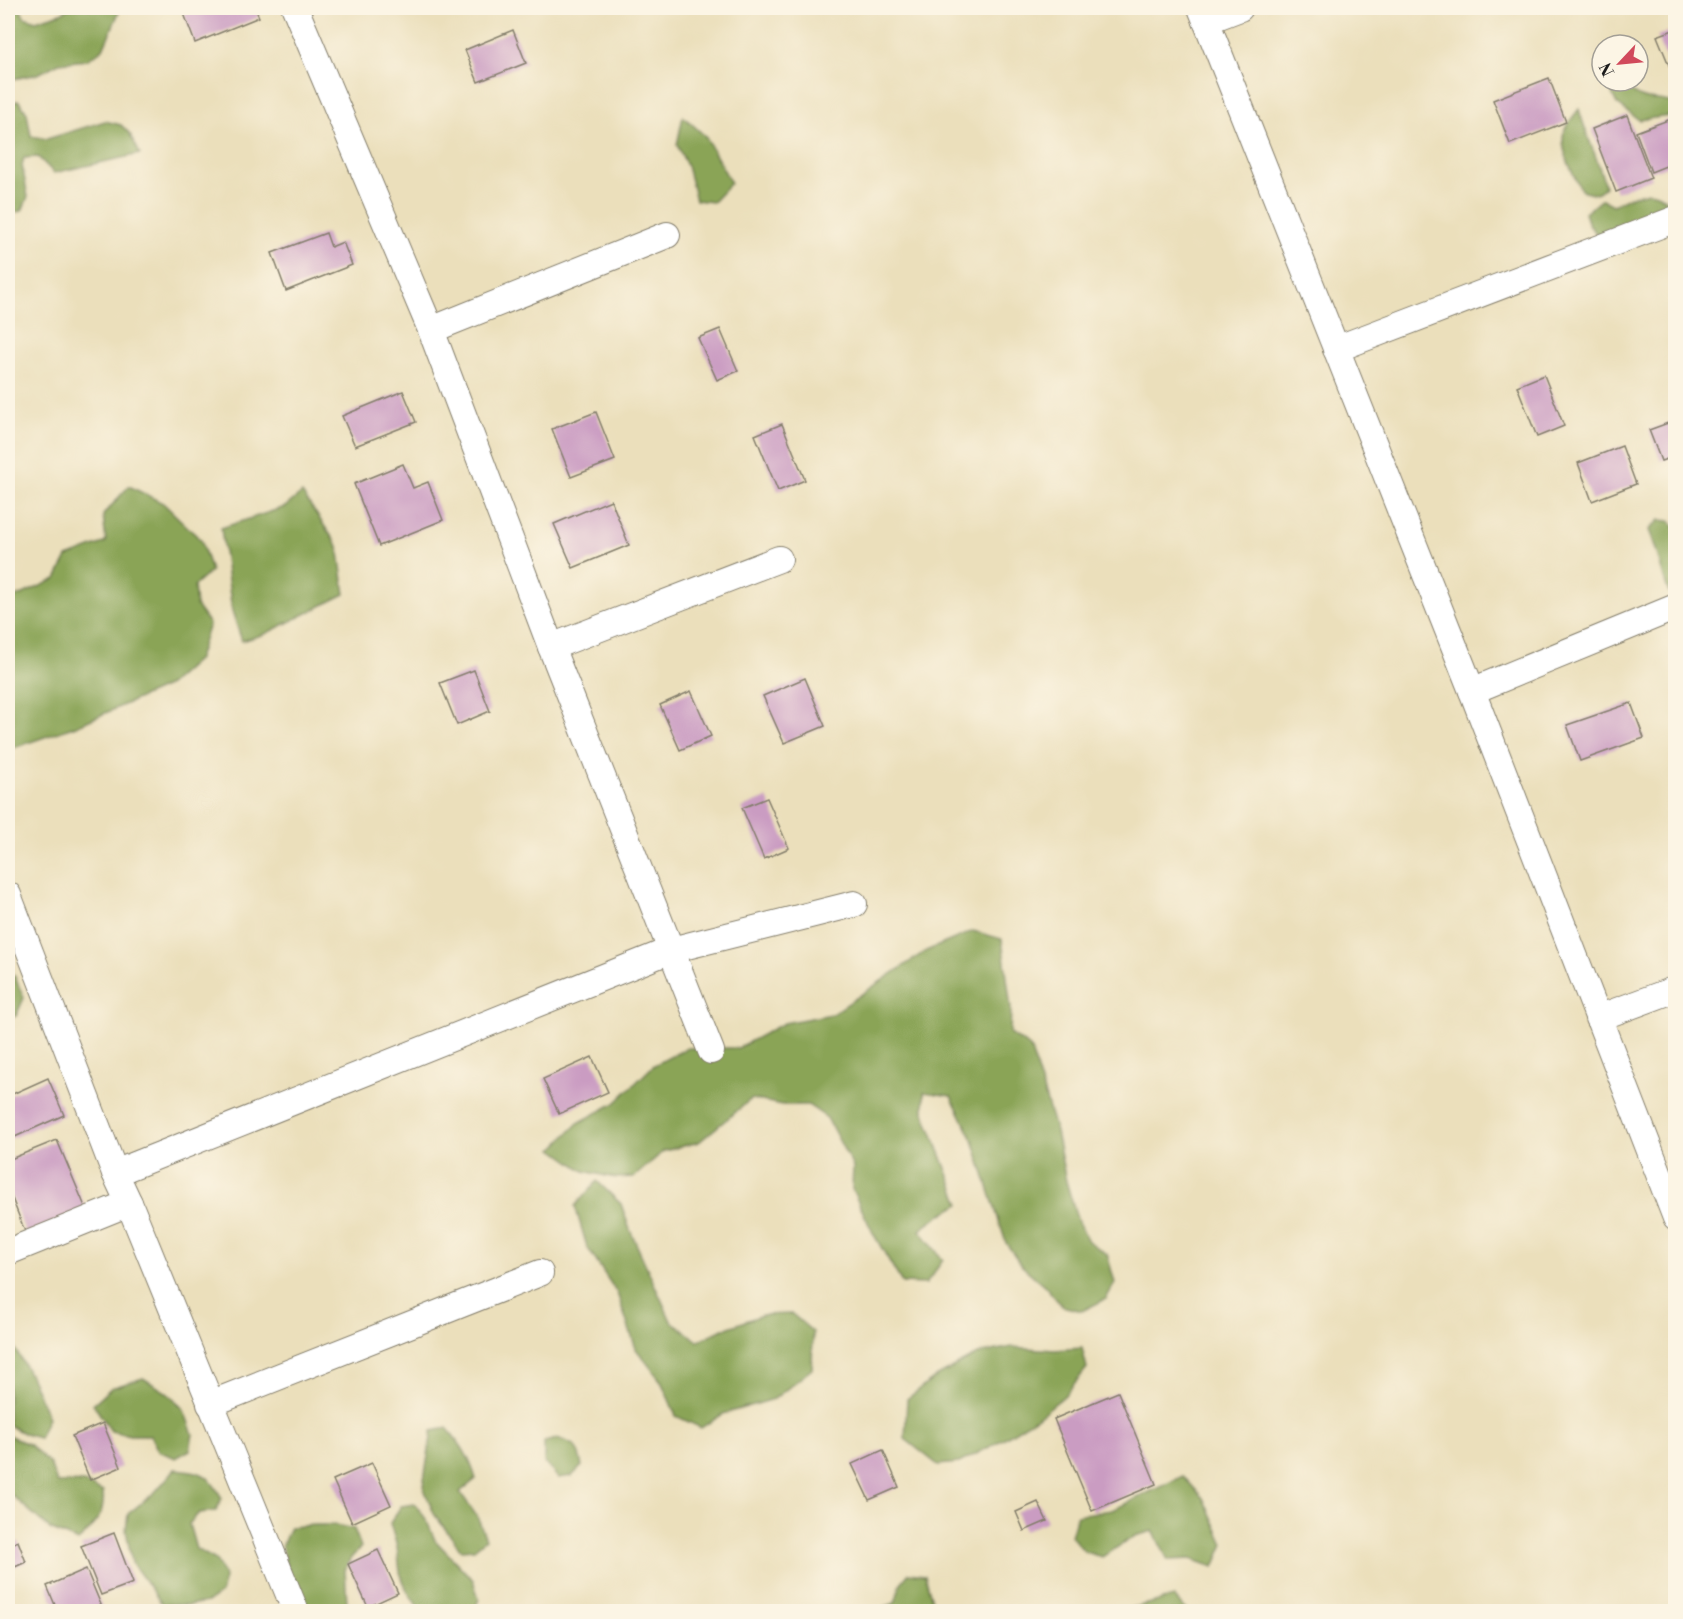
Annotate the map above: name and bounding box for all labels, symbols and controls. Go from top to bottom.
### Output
north arrow [1590,33,1650,93]
text: N [1596,59,1619,79]

